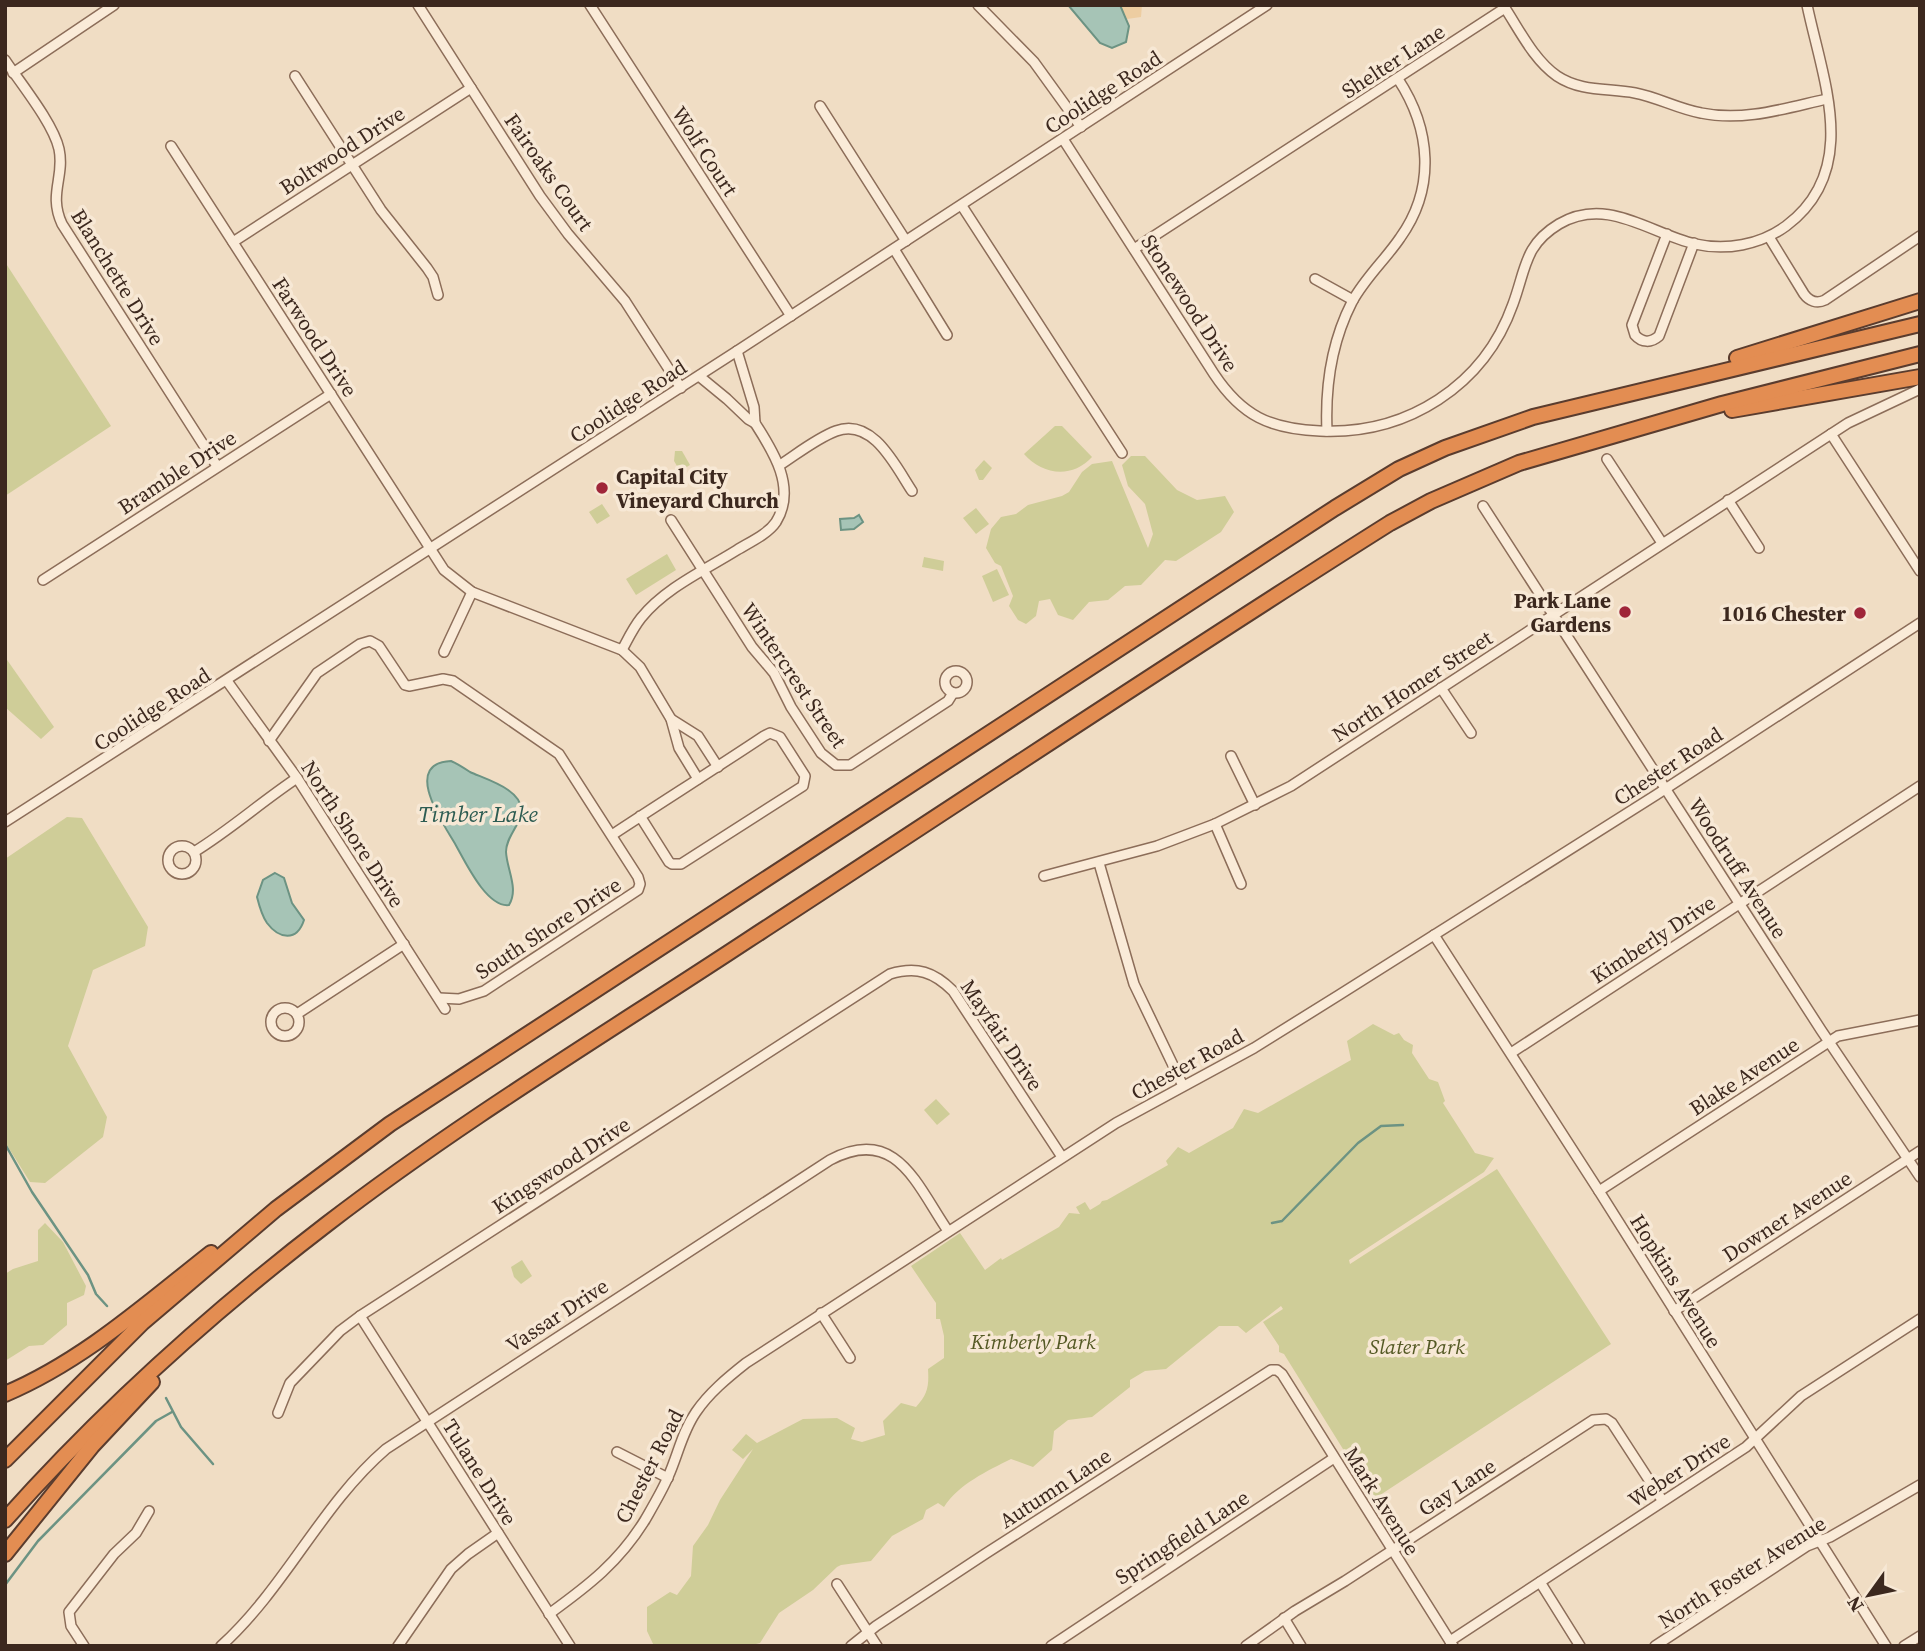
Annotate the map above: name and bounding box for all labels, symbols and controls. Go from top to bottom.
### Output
street label: Shelter Lane [1336,17,1450,105]
street label: Coolidge Road [1039,43,1167,141]
street label: Boltwood Drive [274,99,410,201]
street label: Wolf Court [665,101,745,202]
street label: Fairoaks Court [498,107,600,237]
street label: Blanchette Drive [64,203,172,351]
street label: Stonewood Drive [1135,229,1245,377]
street label: Farwood Drive [266,272,364,402]
street label: Coolidge Road [564,352,692,450]
street label: Bramble Drive [112,423,242,521]
place label: Capital City Vineyard Church [616,462,779,515]
marker: Capital City Vineyard Church [594,480,610,496]
place label: Park Lane Gardens [1514,586,1611,639]
street label: Wintercrest Street [735,597,854,754]
place label: 1016 Chester [1721,599,1846,628]
marker: Park Lane Gardens [1617,604,1633,620]
marker: 1016 Chester [1852,605,1868,621]
street label: North Homer Street [1326,623,1498,749]
street label: Coolidge Road [88,660,216,758]
street label: Chester Road [1608,720,1728,812]
street label: North Shore Drive [295,755,411,913]
street label: Woodruff Avenue [1682,792,1794,944]
water label: Timber Lake [418,798,538,830]
street label: South Shore Drive [470,870,626,986]
street label: Kimberly Drive [1585,888,1721,990]
street label: Mayfair Drive [954,974,1050,1096]
street label: Chester Road [1125,1021,1249,1107]
street label: Blake Avenue [1684,1030,1804,1122]
street label: Kingswood Drive [486,1110,636,1220]
street label: Downer Avenue [1717,1163,1857,1269]
street label: Hopkins Avenue [1623,1208,1729,1354]
street label: Vassar Drive [500,1271,614,1359]
park label: Kimberly Park [969,1327,1096,1356]
park label: Slater Park [1369,1332,1465,1361]
street label: Chester Road [608,1404,690,1528]
street label: Tulane Drive [436,1413,524,1531]
street label: Weber Drive [1622,1426,1736,1514]
street label: Autumn Lane [993,1441,1117,1535]
street label: Mark Avenue [1337,1441,1427,1561]
street label: Gay Lane [1413,1451,1501,1523]
street label: Springfield Lane [1109,1483,1255,1591]
street label: North Foster Avenue [1653,1509,1831,1635]
north arrow [1834,1560,1904,1630]
text: N [1840,1591,1869,1617]

